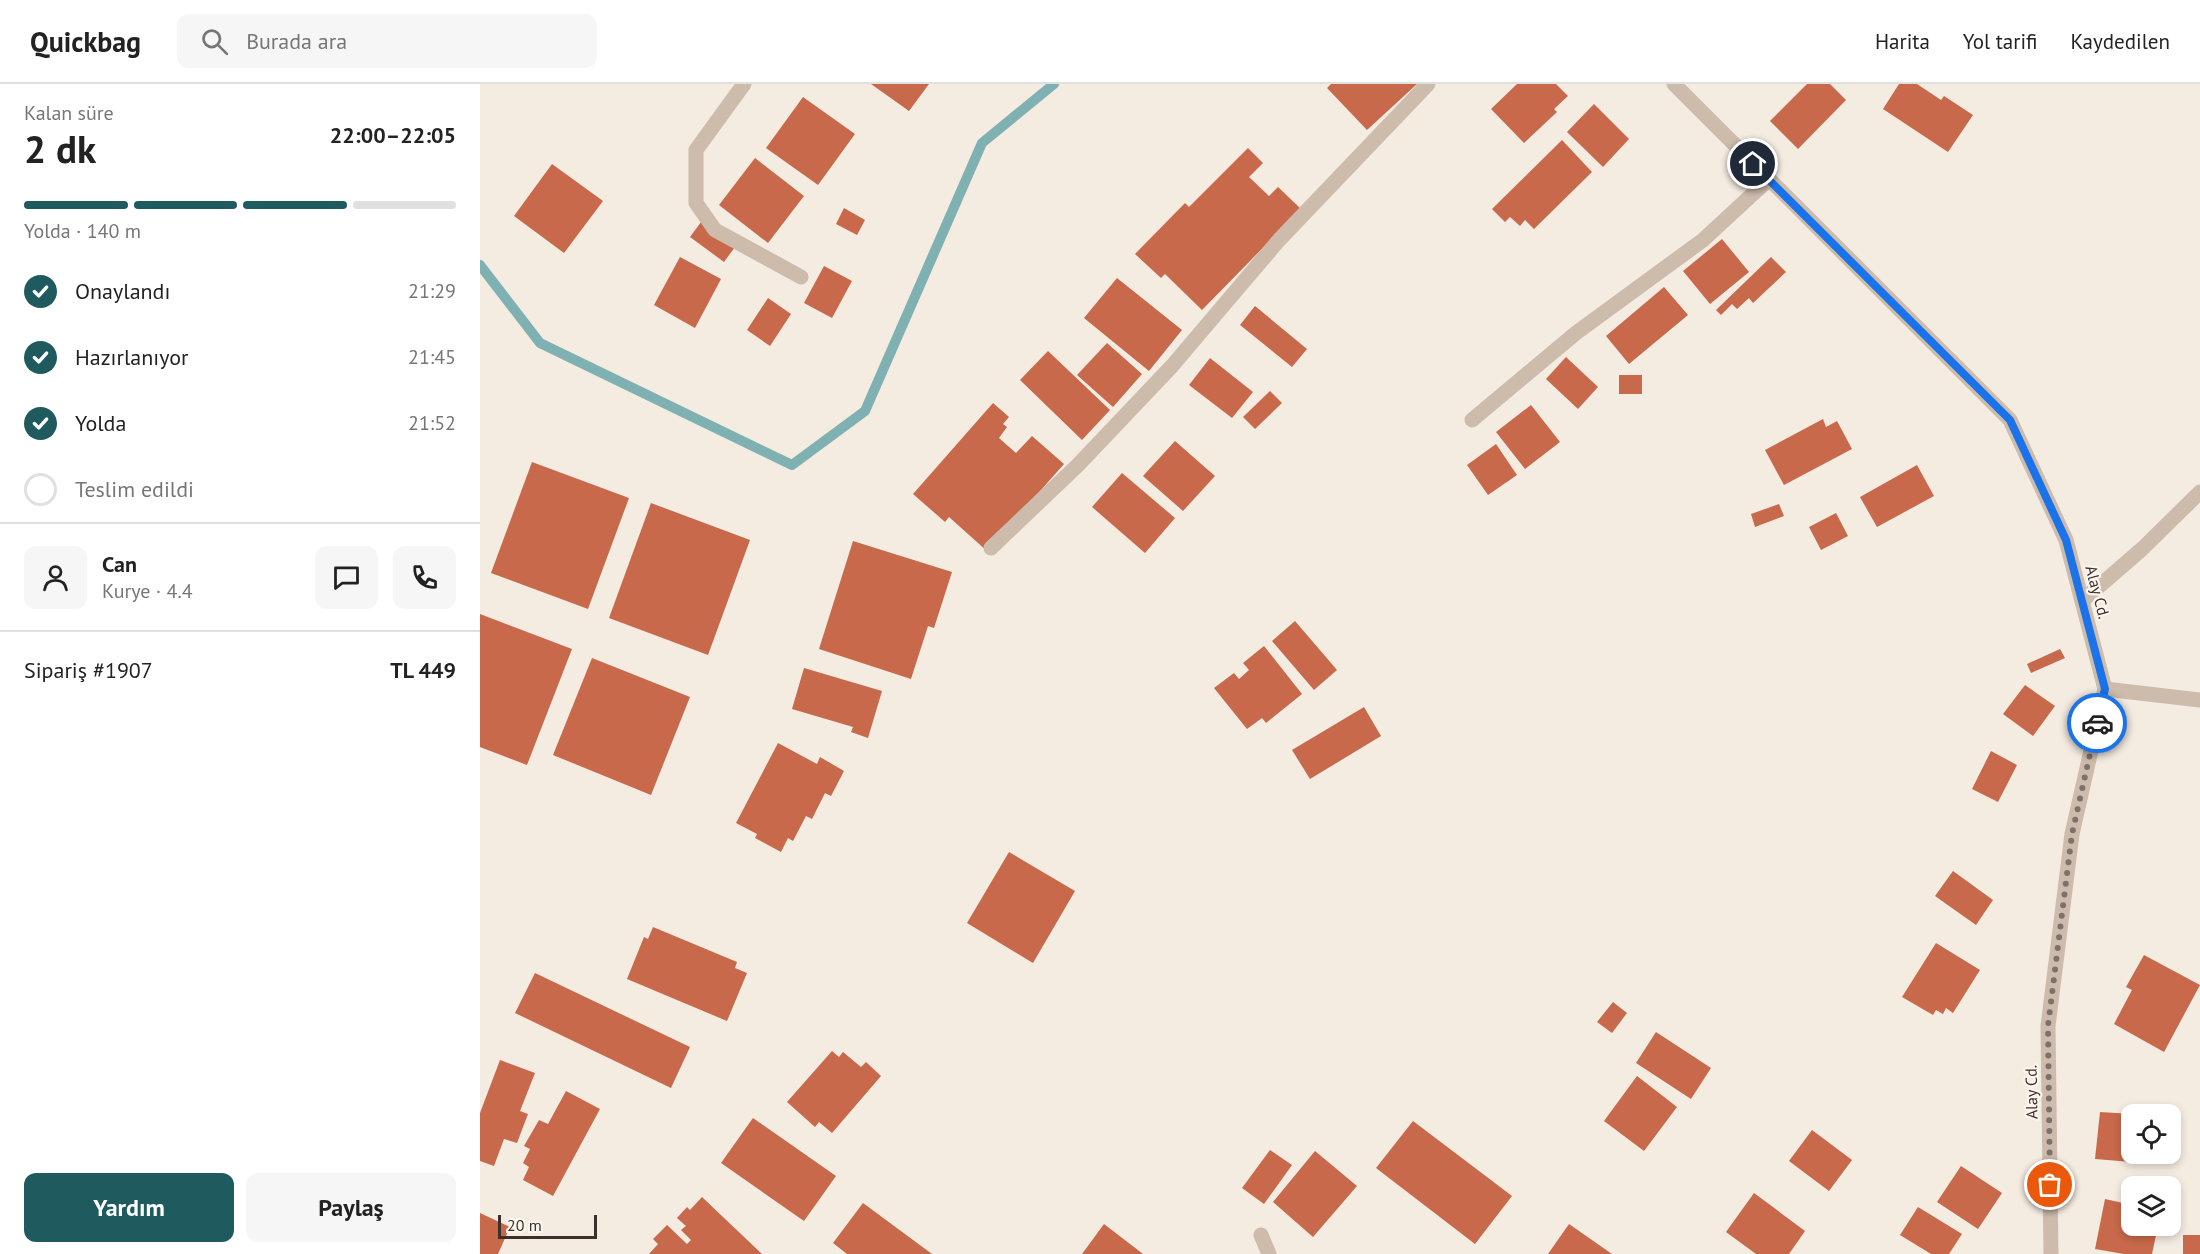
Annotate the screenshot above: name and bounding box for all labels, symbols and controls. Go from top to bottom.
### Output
search box [177,14,597,68]
text: Quickbag [30,23,141,60]
icon: search [198,25,231,58]
text: Burada ara [246,27,347,55]
text: Harita [1875,28,1930,55]
text: Yol tarifi [1963,28,2037,55]
text: Kaydedilen [2070,28,2170,55]
text: Kalan süre [24,100,114,126]
text: 22:00–22:05 [330,121,456,149]
text: 2 dk [24,123,96,174]
pin [1727,138,1778,189]
icon: home [1736,147,1769,180]
text: Yolda · 140 m [24,218,141,244]
icon: check [24,275,57,308]
text: Onaylandı [75,277,170,305]
text: 21:29 [408,278,456,304]
icon: check [24,341,57,374]
text: Hazırlanıyor [75,343,188,371]
text: 21:45 [408,344,456,370]
icon: check [24,407,57,440]
text: Yolda [75,409,126,437]
text: 21:52 [408,410,456,436]
text: Teslim edildi [75,475,194,503]
button: person [24,546,87,609]
button: chat [315,546,378,609]
button: phone [393,546,456,609]
text: Can [102,550,137,578]
street label: Alay Cd. [2081,563,2115,621]
text: Kurye · 4.4 [102,578,193,604]
text: Sipariş #1907 [24,656,153,684]
text: TL 449 [390,656,456,684]
courier [2067,693,2127,753]
icon: car [2081,707,2114,740]
street label: Alay Cd. [2021,1065,2041,1119]
map controls [2121,1104,2181,1236]
button: locate [2121,1104,2181,1164]
pin [2024,1159,2075,1210]
icon: bag [2033,1168,2066,1201]
button: Yardım [24,1173,234,1242]
button: Paylaş [246,1173,456,1242]
button: layers [2121,1176,2181,1236]
scale bar [498,1212,597,1240]
text: 20 m [507,1215,542,1235]

